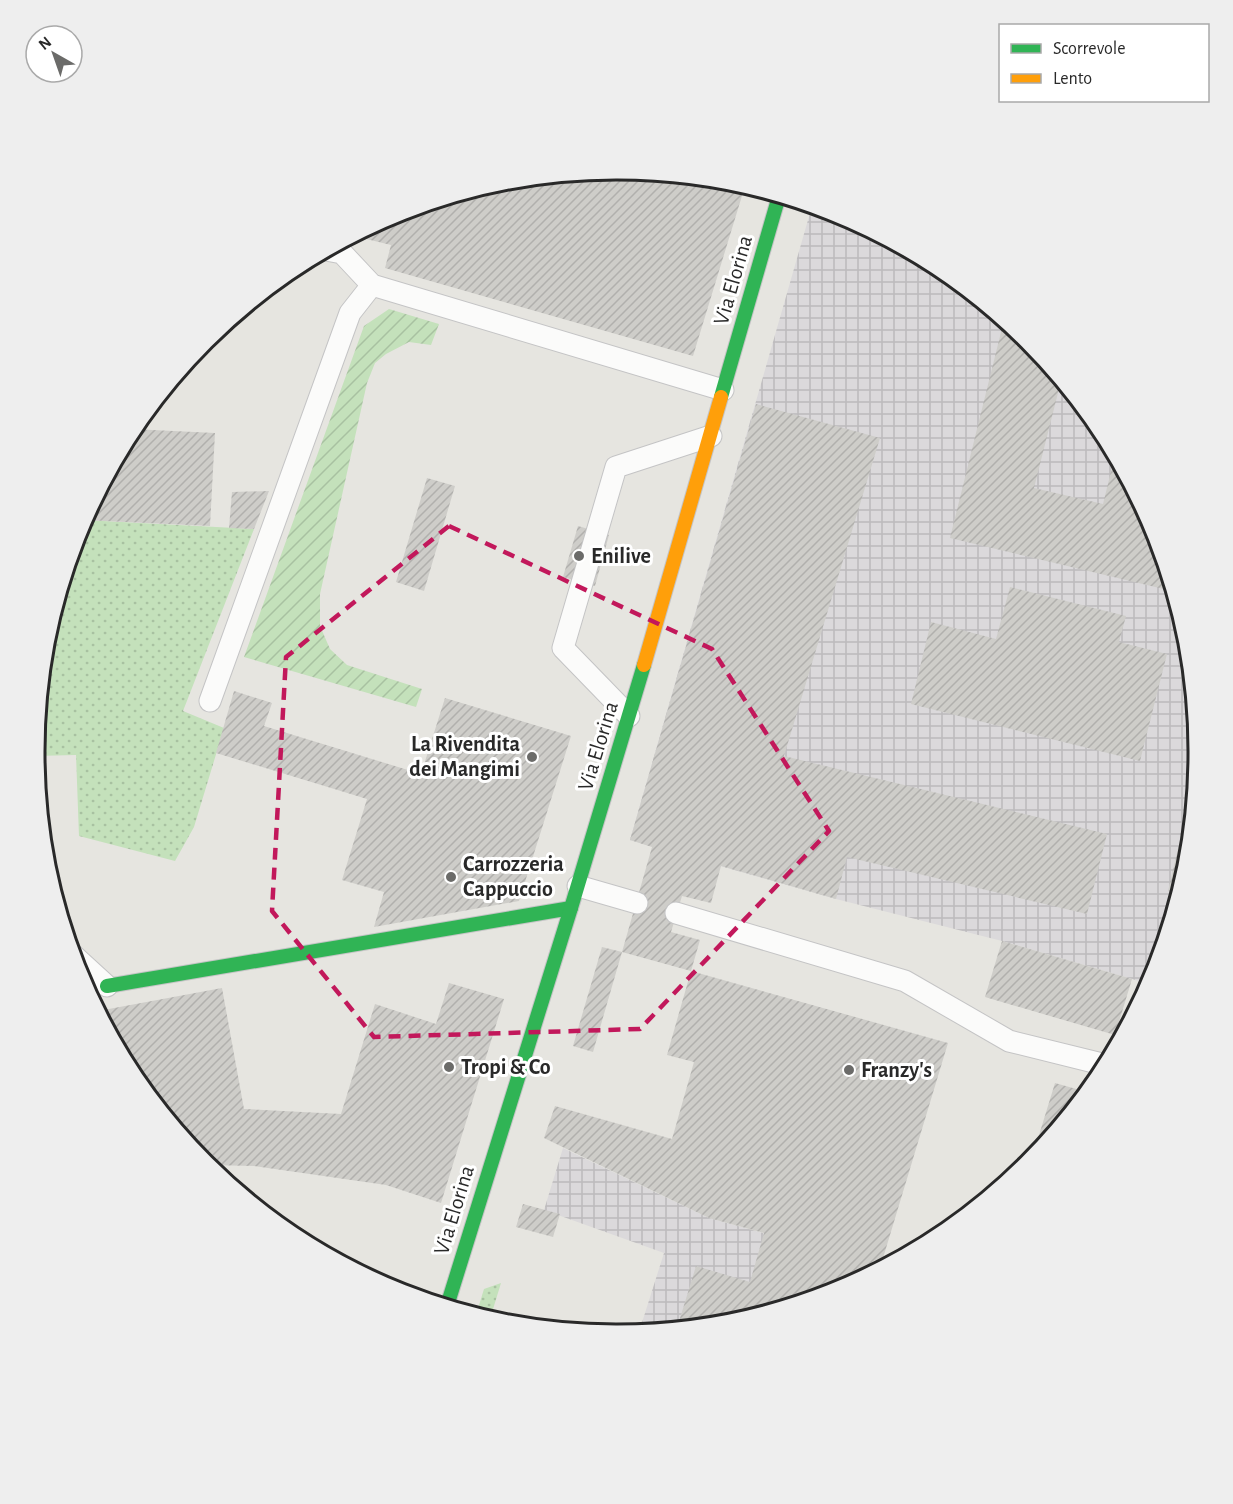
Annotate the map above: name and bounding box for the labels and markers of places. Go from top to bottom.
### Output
place label: Enilive [591,545,651,567]
marker: Enilive [572,549,586,563]
place label: La Rivendita dei Mangimi [409,733,520,780]
marker: La Rivendita dei Mangimi [525,750,539,764]
place label: Carrozzeria Cappuccio [463,853,564,900]
marker: Carrozzeria Cappuccio [444,870,458,884]
place label: Tropi & Co [461,1056,551,1078]
place label: Franzy's [861,1059,932,1082]
marker: Tropi & Co [442,1060,456,1074]
marker: Franzy's [842,1063,856,1077]

